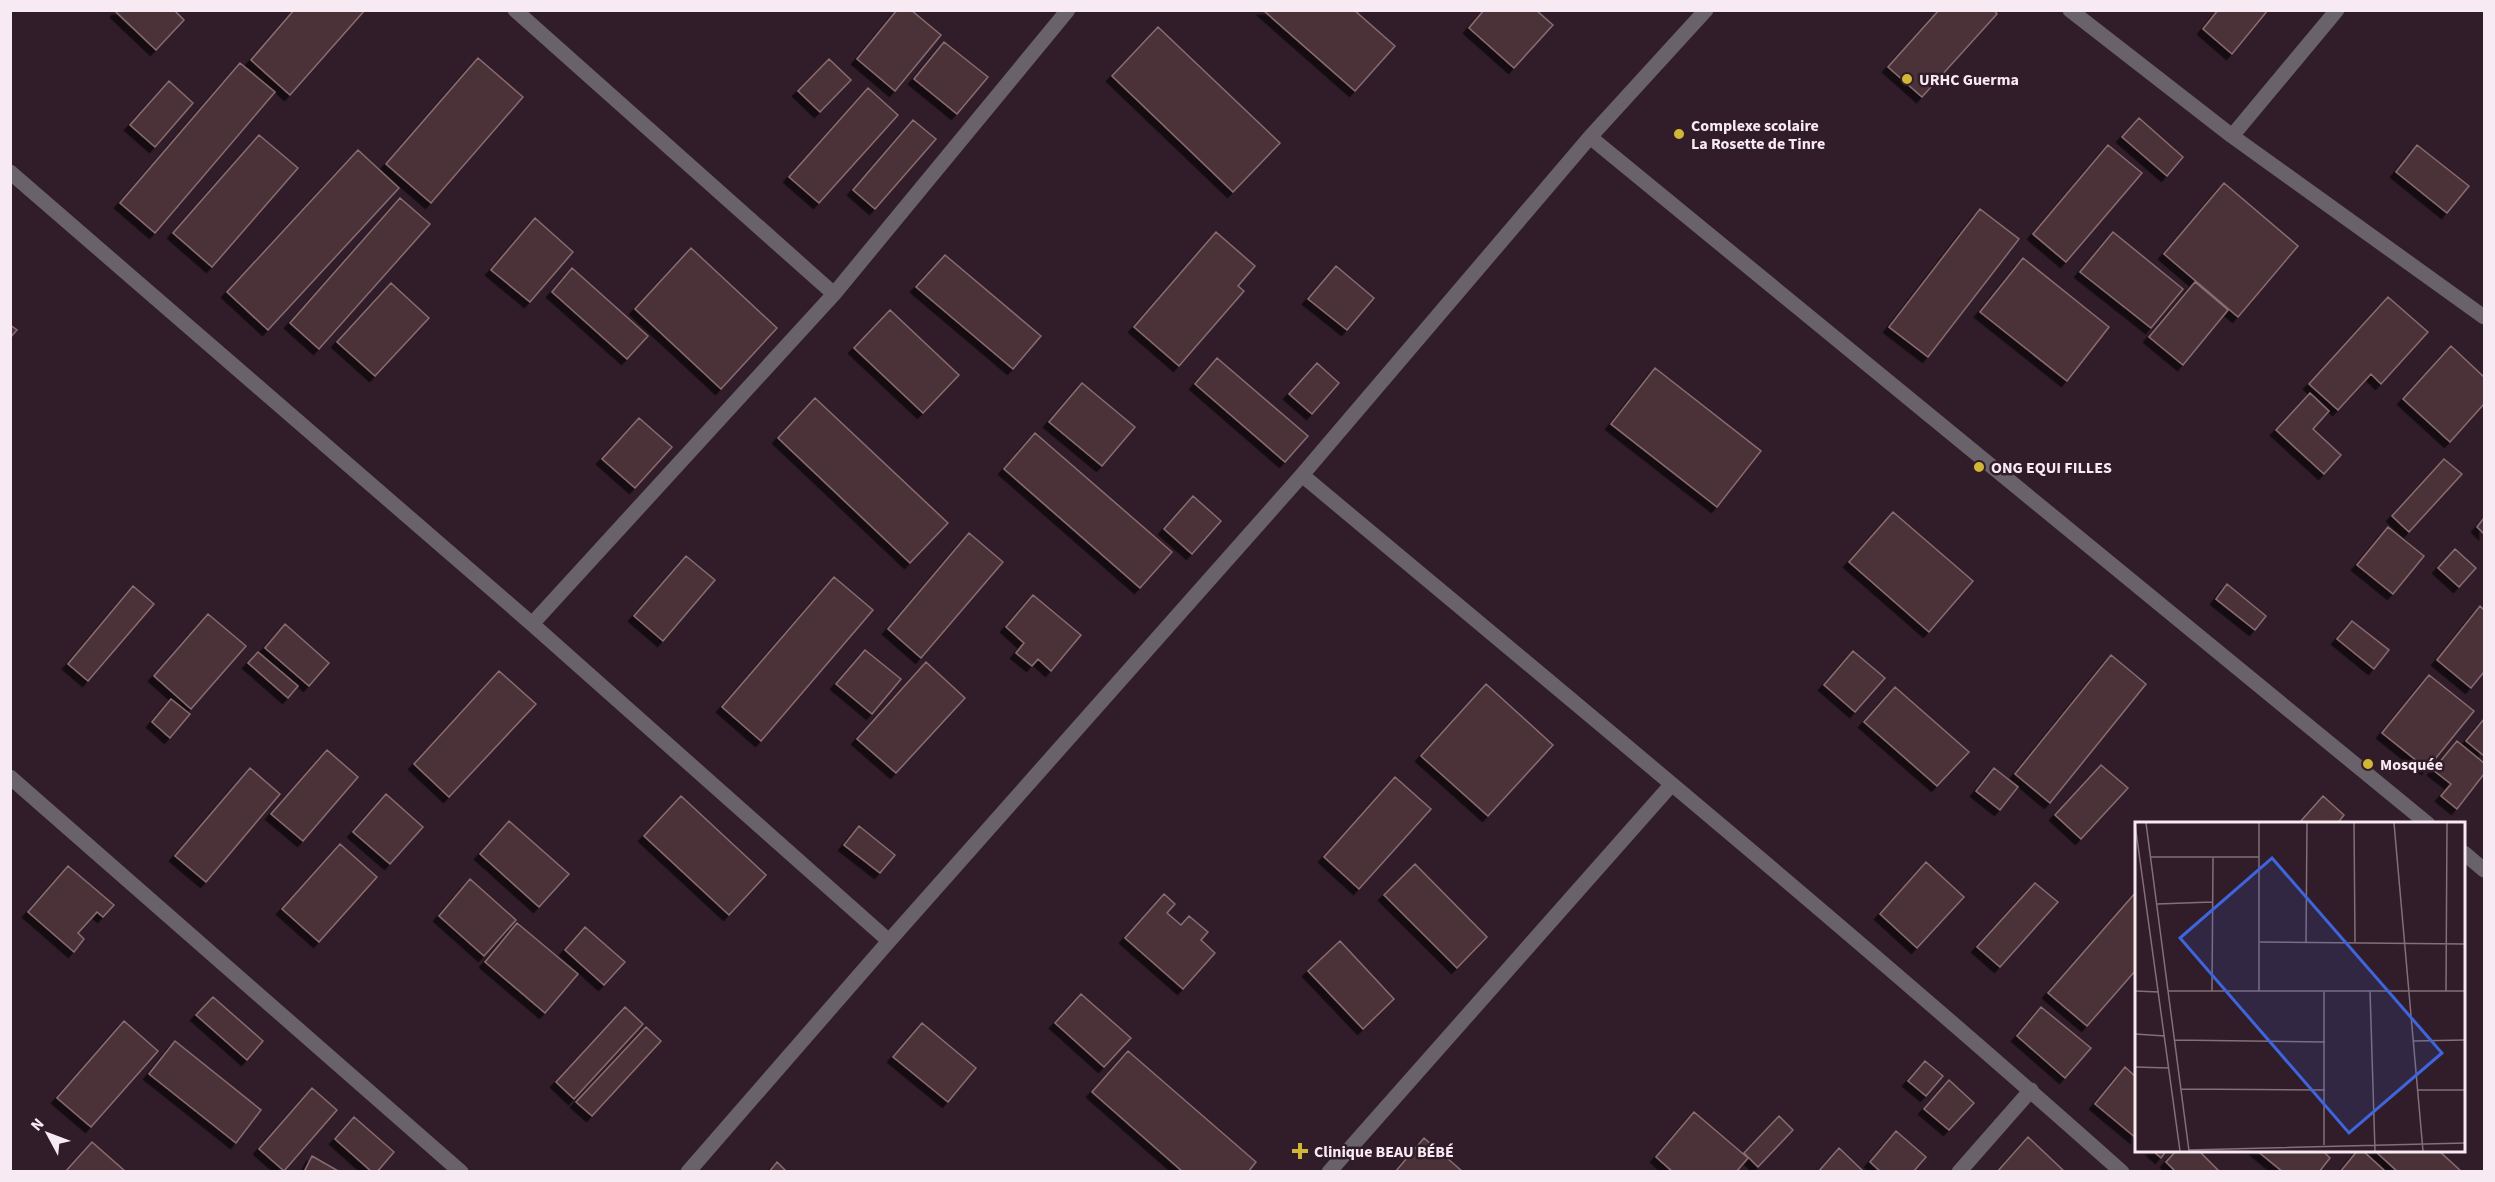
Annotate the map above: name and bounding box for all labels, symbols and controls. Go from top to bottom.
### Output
place label: URHC Guerma [1919,69,2019,91]
marker: URHC Guerma [1900,72,1914,86]
place label: Complexe scolaire La Rosette de Tinre [1691,115,1825,155]
marker: Complexe scolaire La Rosette de Tinre [1672,127,1686,141]
place label: ONG EQUI FILLES [1991,457,2112,479]
marker: ONG EQUI FILLES [1972,460,1986,474]
place label: Mosquée [2380,754,2443,776]
marker: Mosquée [2361,757,2375,771]
inset map [2135,822,2465,1152]
north arrow [18,1104,78,1164]
text: N [26,1114,49,1136]
place label: Clinique BEAU BÉBÉ [1314,1141,1454,1163]
marker: Clinique BEAU BÉBÉ [1291,1142,1309,1160]

